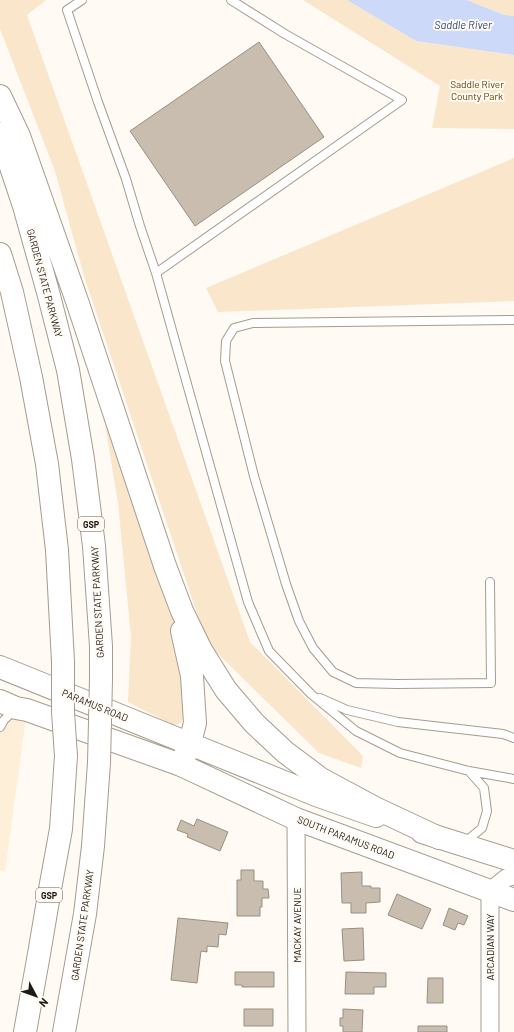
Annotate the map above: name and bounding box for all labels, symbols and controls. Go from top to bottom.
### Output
water label: Saddle River [434,18,493,31]
park label: Saddle River County Park [450,78,504,102]
street label: GARDEN STATE PARKWAY [25,227,65,339]
road number: GSP [78,517,104,531]
street label: GARDEN STATE PARKWAY [88,545,106,658]
street label: PARAMUS ROAD [60,686,130,724]
street label: SOUTH PARAMUS ROAD [296,813,396,861]
street label: GARDEN STATE PARKWAY [68,868,96,981]
street label: MACKAY AVENUE [291,887,303,963]
road number: GSP [36,888,62,902]
street label: ARCADIAN WAY [484,913,496,980]
north arrow [16,976,56,1016]
text: N [37,996,51,1010]

